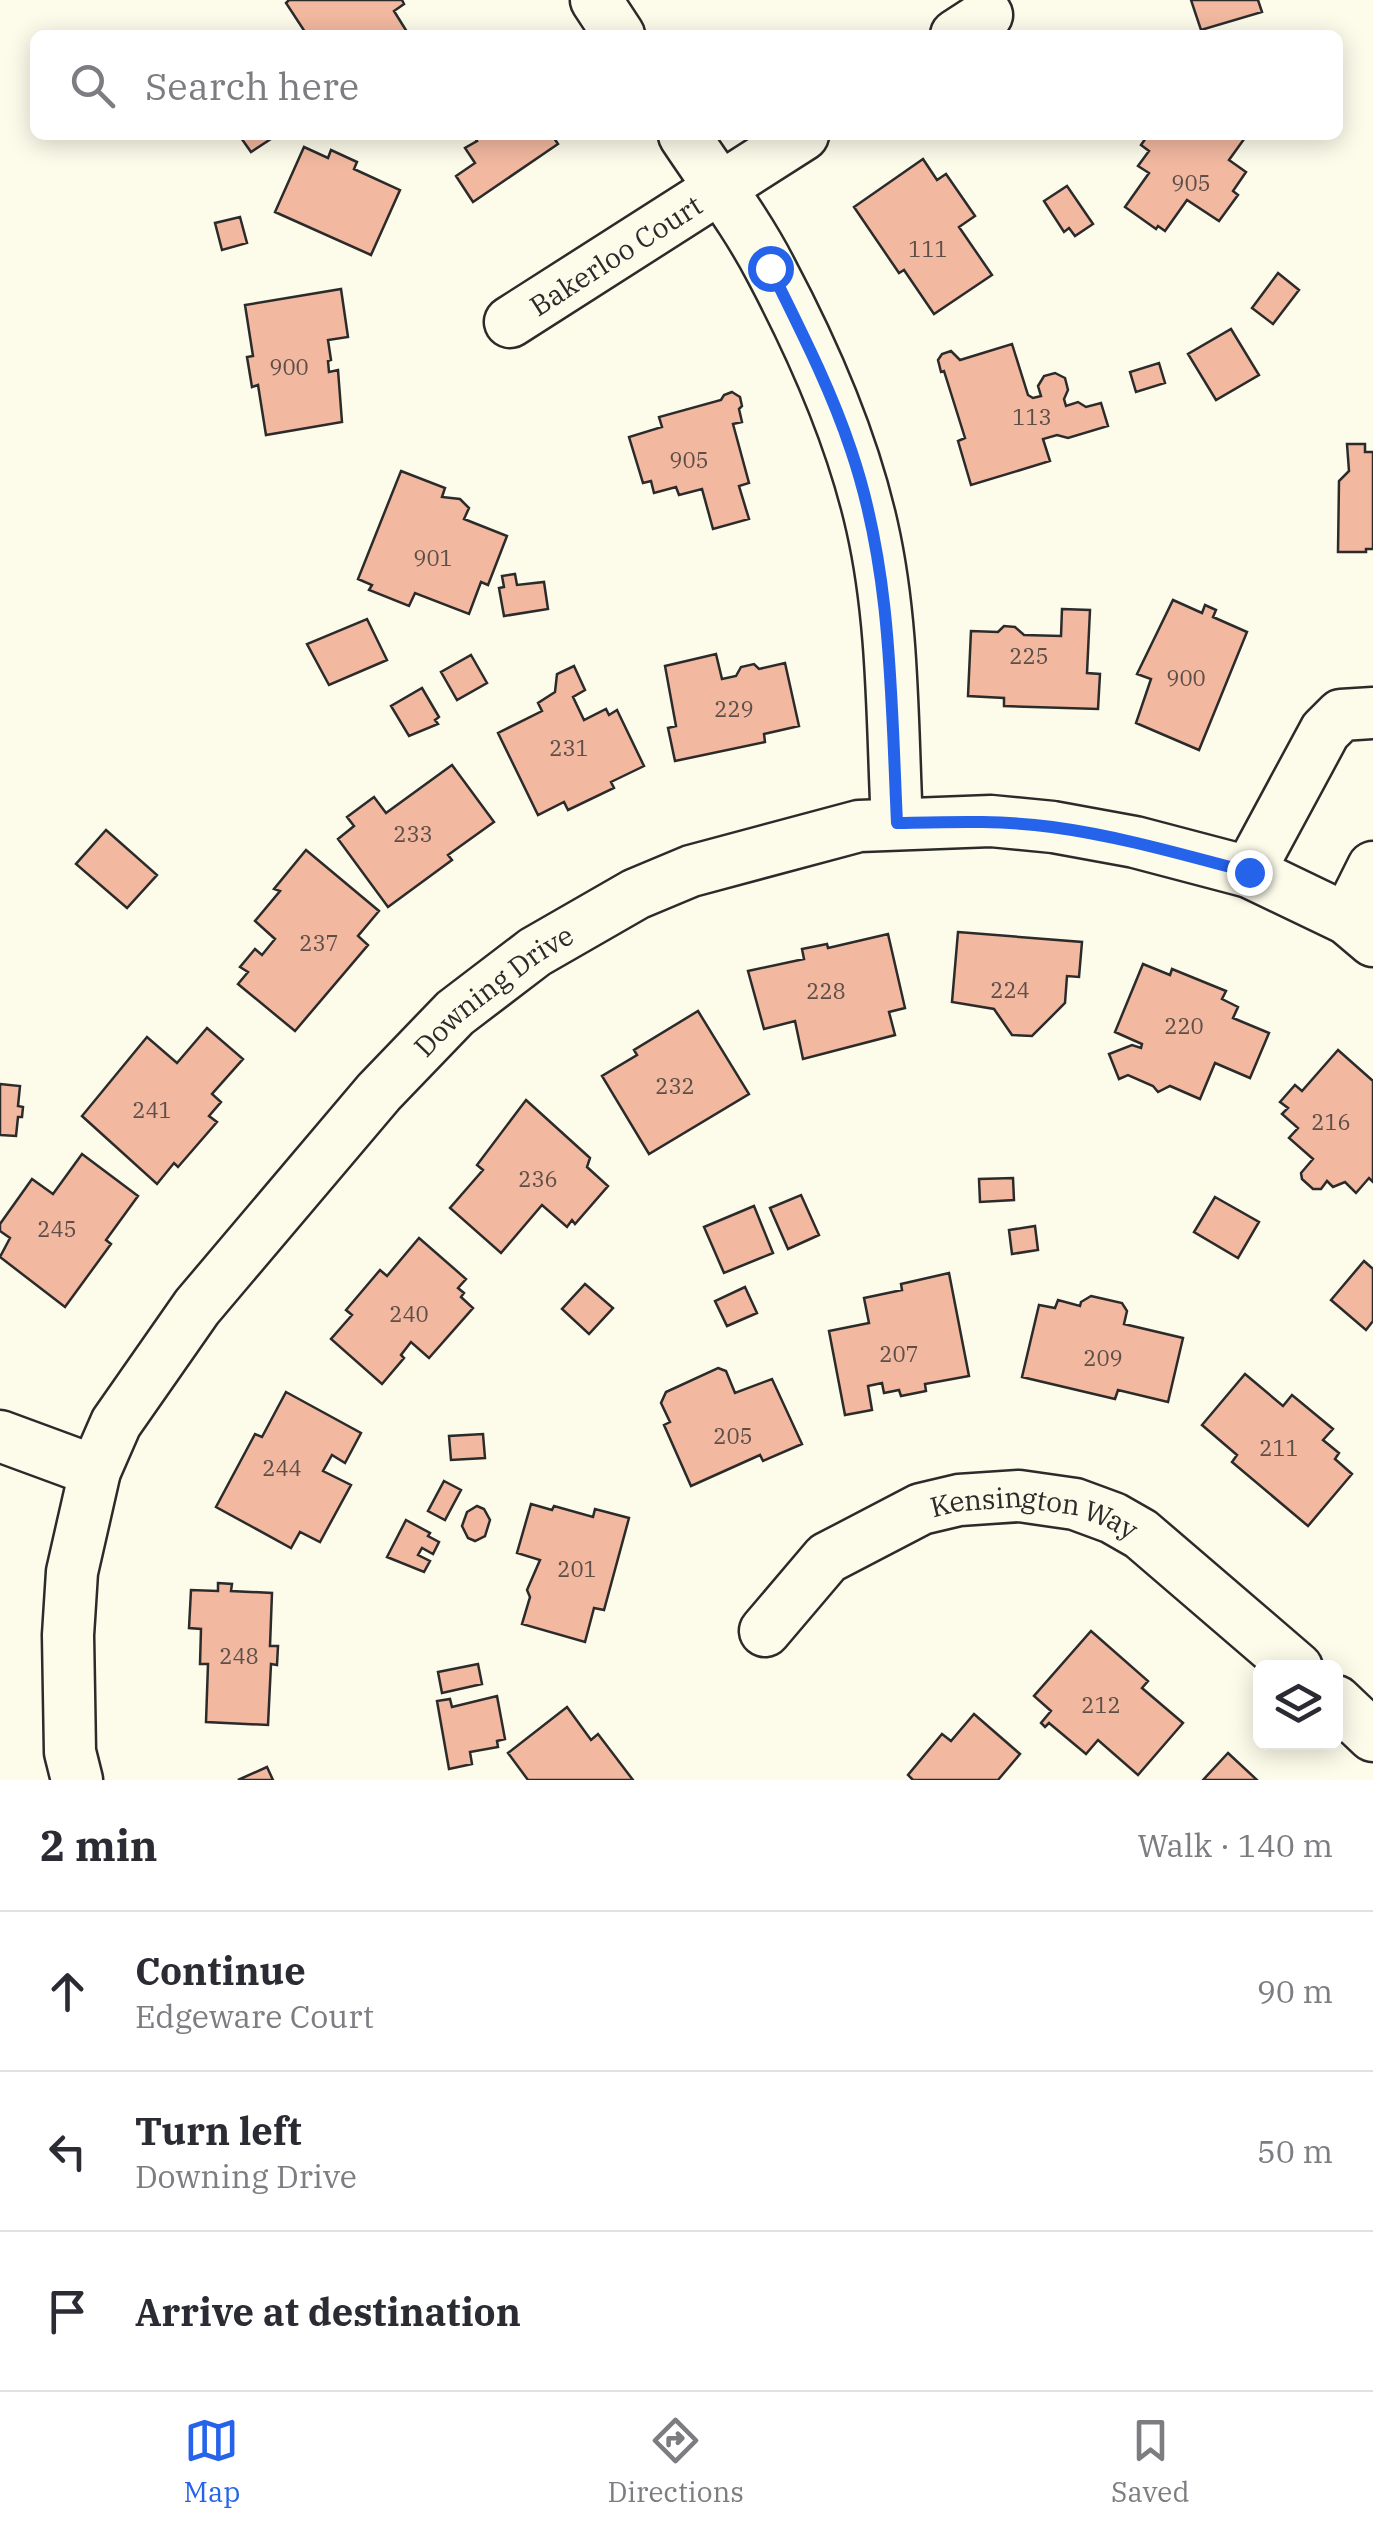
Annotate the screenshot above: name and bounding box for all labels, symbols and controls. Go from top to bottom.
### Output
search box [30,30,1343,140]
icon: search [65,58,120,113]
text: Search here [145,61,359,110]
house number: 905 [1171,168,1211,197]
street label: Bakerloo Court [522,186,709,324]
house number: 111 [908,234,948,263]
route start [748,246,794,292]
house number: 900 [269,352,309,381]
house number: 113 [1012,402,1052,431]
house number: 905 [669,445,709,474]
house number: 901 [413,543,453,572]
house number: 225 [1009,641,1049,670]
house number: 900 [1166,663,1206,692]
house number: 229 [714,694,754,723]
house number: 231 [549,733,589,762]
house number: 233 [393,819,433,848]
route end [1227,850,1273,896]
street label: Downing Drive [405,916,580,1064]
house number: 237 [299,928,339,957]
house number: 224 [990,975,1030,1004]
house number: 228 [806,976,846,1005]
house number: 220 [1164,1011,1204,1040]
house number: 232 [655,1071,695,1100]
house number: 241 [132,1095,172,1124]
house number: 216 [1311,1107,1351,1136]
house number: 236 [518,1164,558,1193]
house number: 245 [37,1214,77,1243]
house number: 240 [389,1299,429,1328]
house number: 207 [879,1339,919,1368]
house number: 209 [1083,1343,1123,1372]
house number: 205 [713,1421,753,1450]
house number: 211 [1259,1433,1299,1462]
house number: 244 [262,1453,302,1482]
street label: Kensington Way [926,1477,1145,1547]
house number: 201 [557,1554,597,1583]
house number: 248 [219,1641,259,1670]
map controls [1253,1660,1343,1750]
button: layers [1253,1660,1343,1750]
house number: 212 [1081,1690,1121,1719]
text: 2 min [40,1818,158,1873]
text: Walk · 140 m [1137,1824,1333,1866]
text: Continue [135,1946,306,1995]
icon: ahead [40,1964,95,2019]
text: 90 m [1257,1970,1333,2012]
text: Edgeware Court [135,1995,374,2037]
text: Turn left [135,2106,302,2155]
icon: left [40,2124,95,2179]
text: 50 m [1257,2130,1333,2172]
text: Downing Drive [135,2155,357,2197]
icon: arrive [40,2284,95,2339]
text: Arrive at destination [135,2287,521,2336]
tab: Map [184,2413,240,2510]
tab: Directions [607,2413,744,2510]
tab: Saved [1111,2413,1189,2510]

